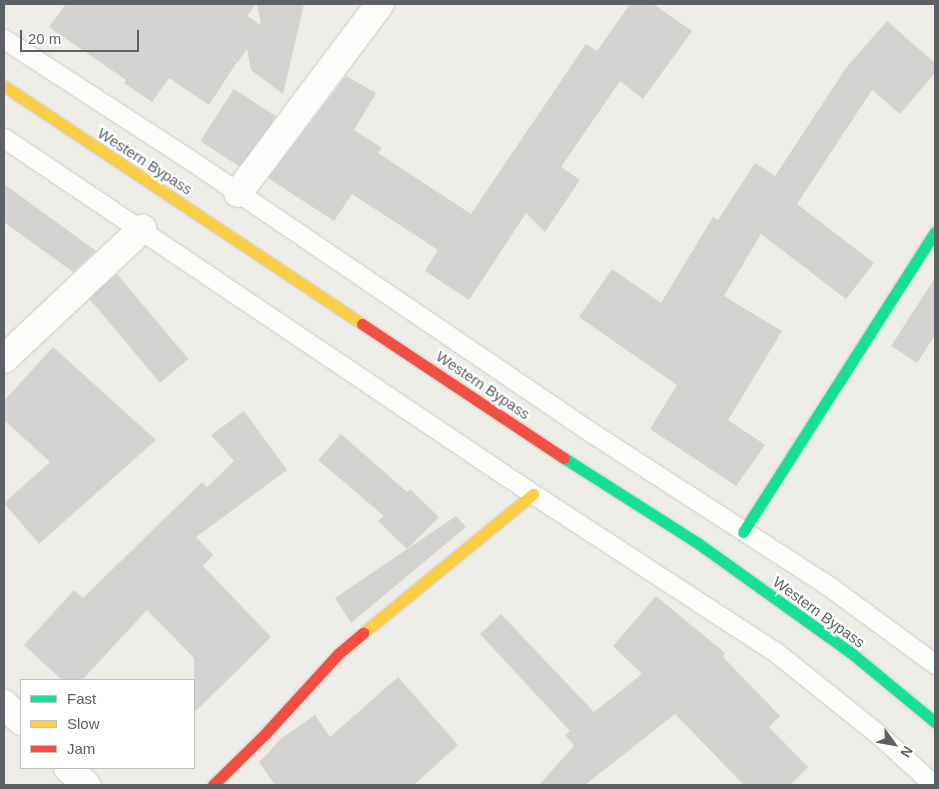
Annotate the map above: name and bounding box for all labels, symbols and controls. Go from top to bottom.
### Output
scale bar [22,20,141,52]
text: 20 m [28,30,61,47]
street label: Western Bypass [94,124,196,198]
street label: Western Bypass [433,347,533,423]
street label: Western Bypass [770,573,868,651]
legend [20,679,195,769]
text: Fast [67,690,96,707]
text: Slow [67,715,100,732]
north arrow [869,719,919,769]
text: Jam [67,740,95,757]
text: N [897,743,916,760]

